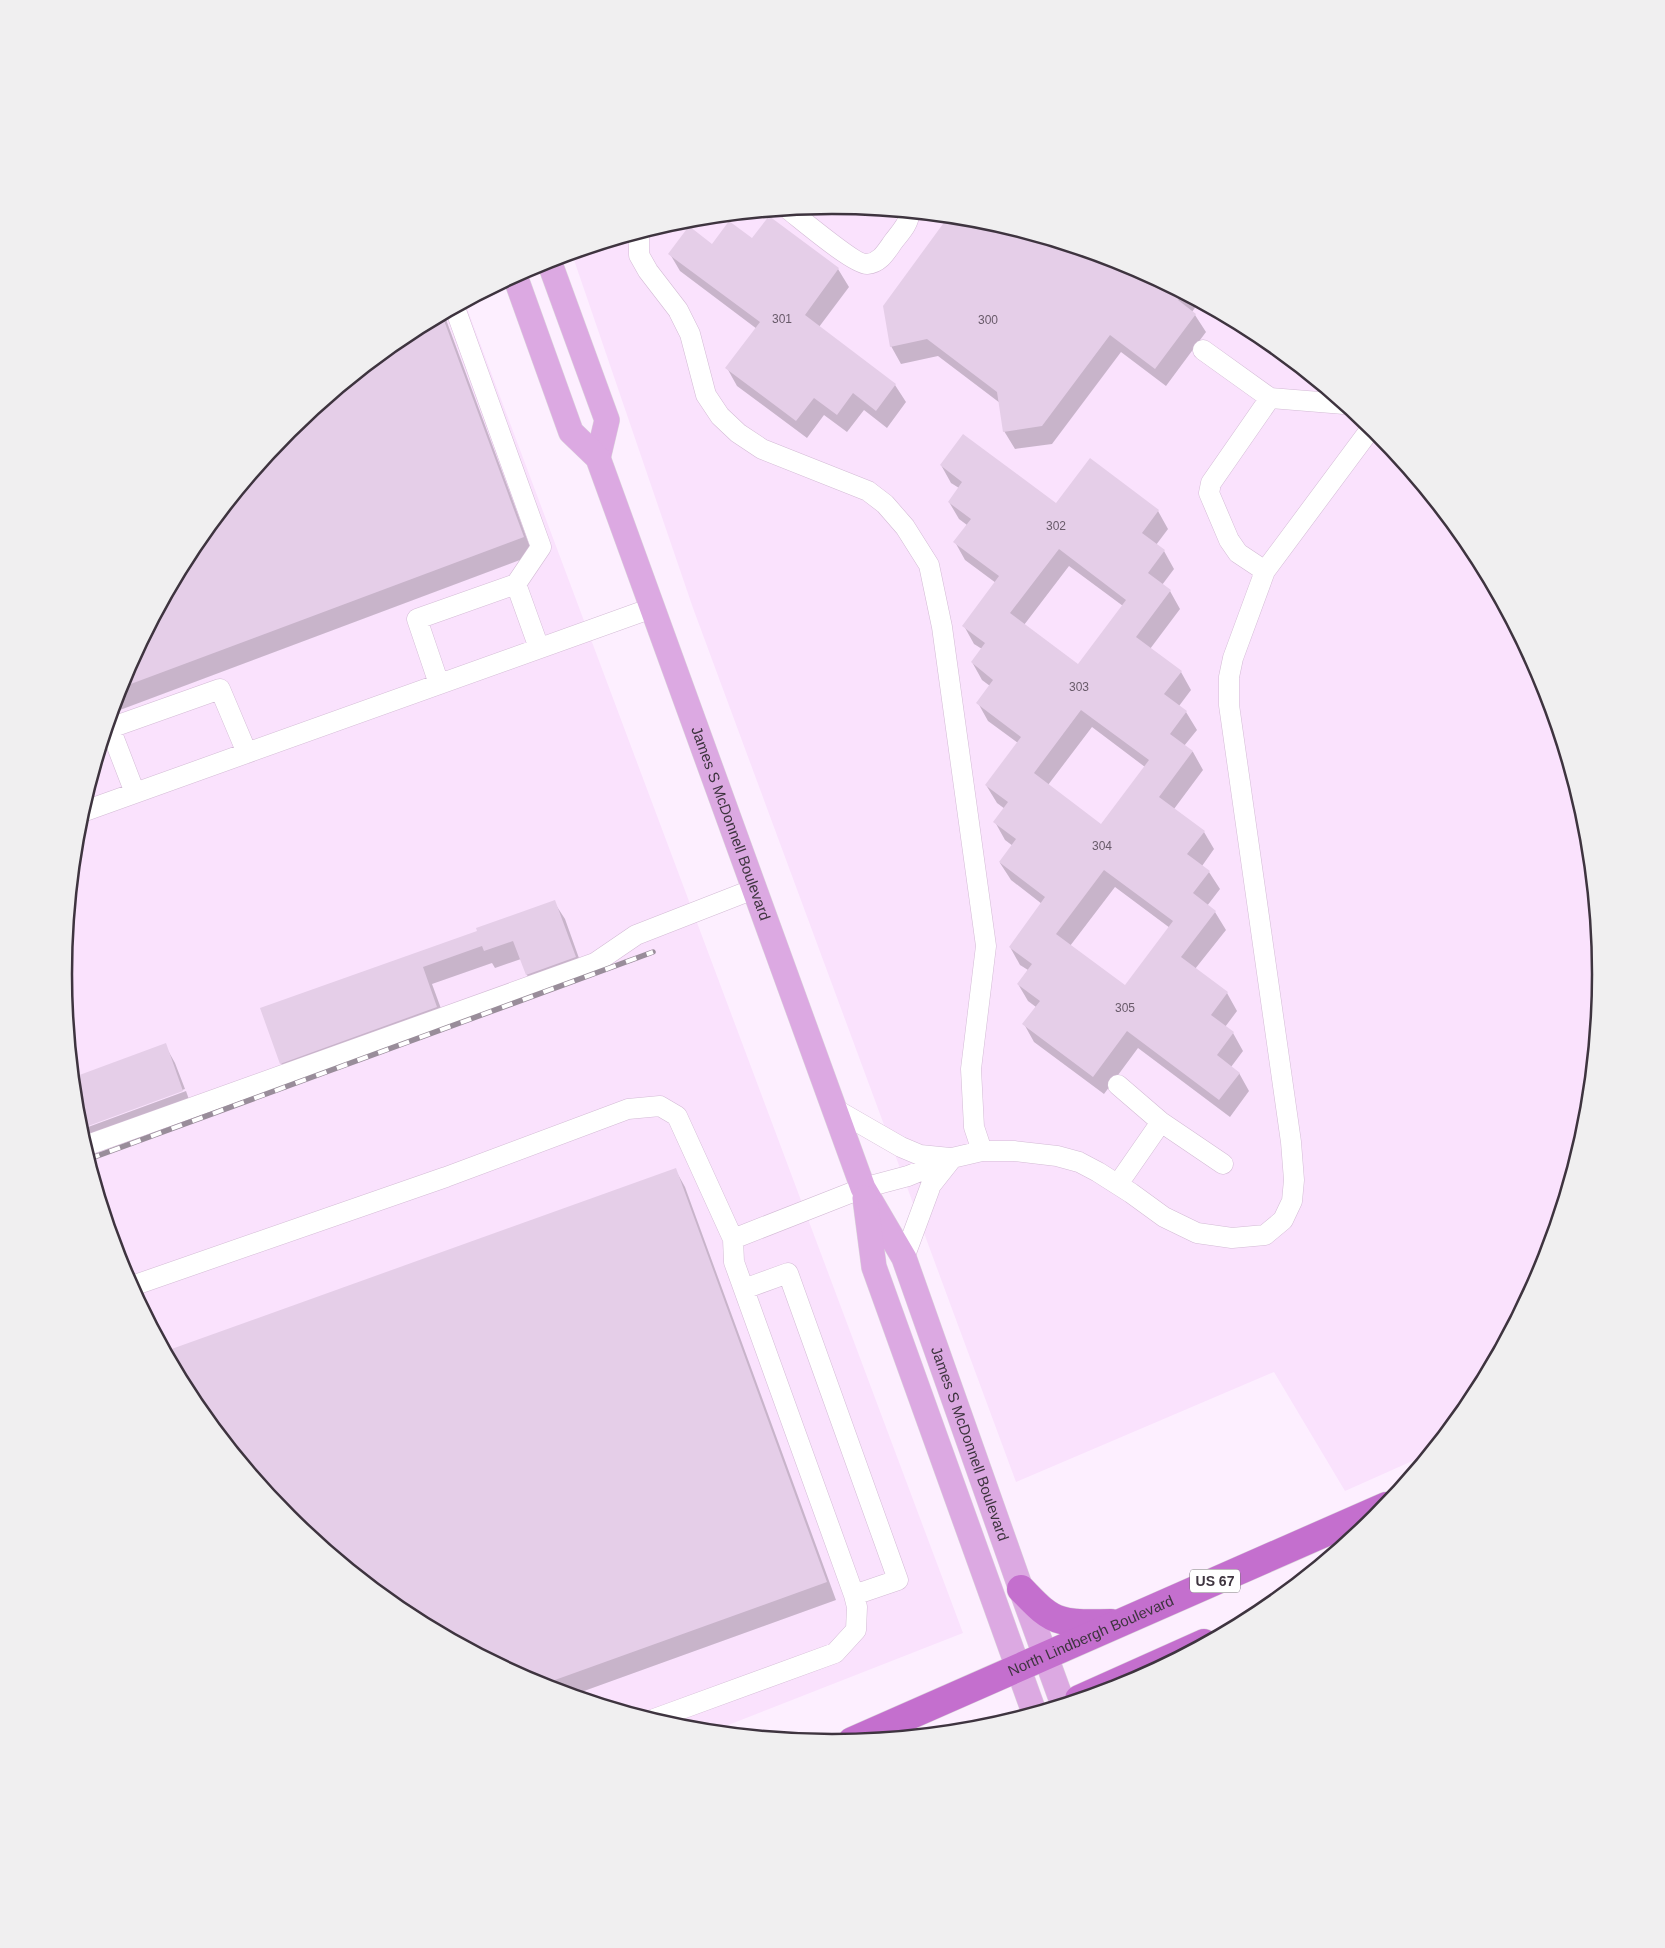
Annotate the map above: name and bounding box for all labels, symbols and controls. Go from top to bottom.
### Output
house number: 301 [772,312,792,326]
house number: 300 [978,313,998,327]
house number: 302 [1046,519,1066,533]
house number: 303 [1069,680,1089,694]
street label: James S McDonnell Boulevard [688,724,774,923]
house number: 304 [1092,839,1112,853]
house number: 305 [1115,1001,1135,1015]
street label: James S McDonnell Boulevard [928,1344,1012,1543]
road number: US 67 [1190,1570,1240,1592]
street label: North Lindbergh Boulevard [1005,1592,1176,1679]

